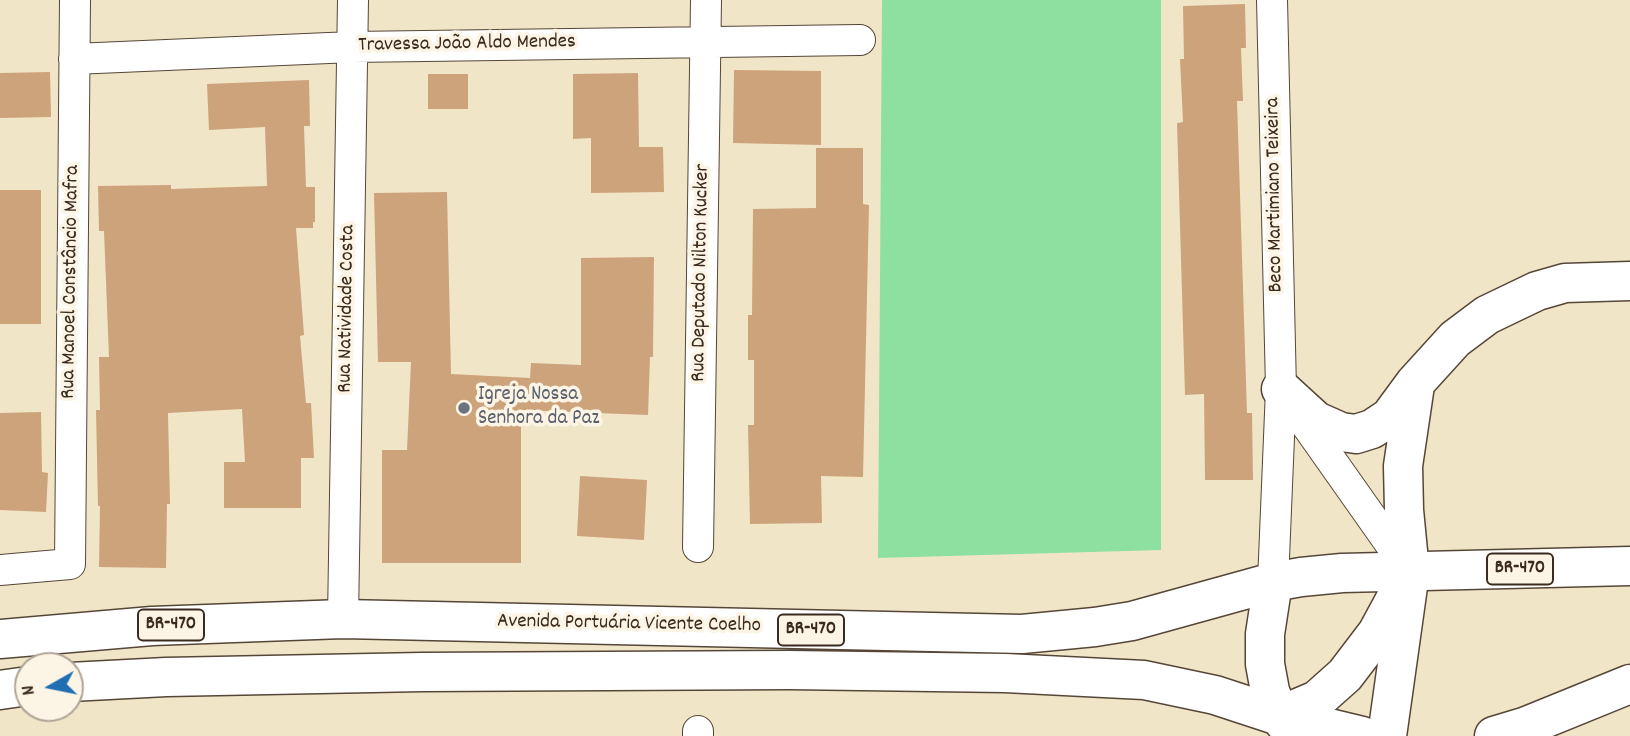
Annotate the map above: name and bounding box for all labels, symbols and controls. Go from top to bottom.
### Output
street label: Travessa João Aldo Mendes [358,31,576,59]
street label: Beco Martimiano Teixeira [1262,97,1290,293]
street label: Rua Deputado Nilton Kucker [687,164,717,382]
street label: Rua Manoel Constâncio Mafra [57,165,87,399]
street label: Rua Natividade Costa [334,225,362,393]
place label: Igreja Nossa Senhora da Paz [478,383,599,433]
marker: Igreja Nossa Senhora da Paz [456,400,472,416]
road number: BR-470 [1487,554,1553,584]
road number: BR-470 [138,610,204,640]
street label: Avenida Portuária Vicente Coelho [497,610,761,640]
road number: BR-470 [778,614,844,646]
north arrow [14,652,84,722]
text: N [16,683,44,697]

